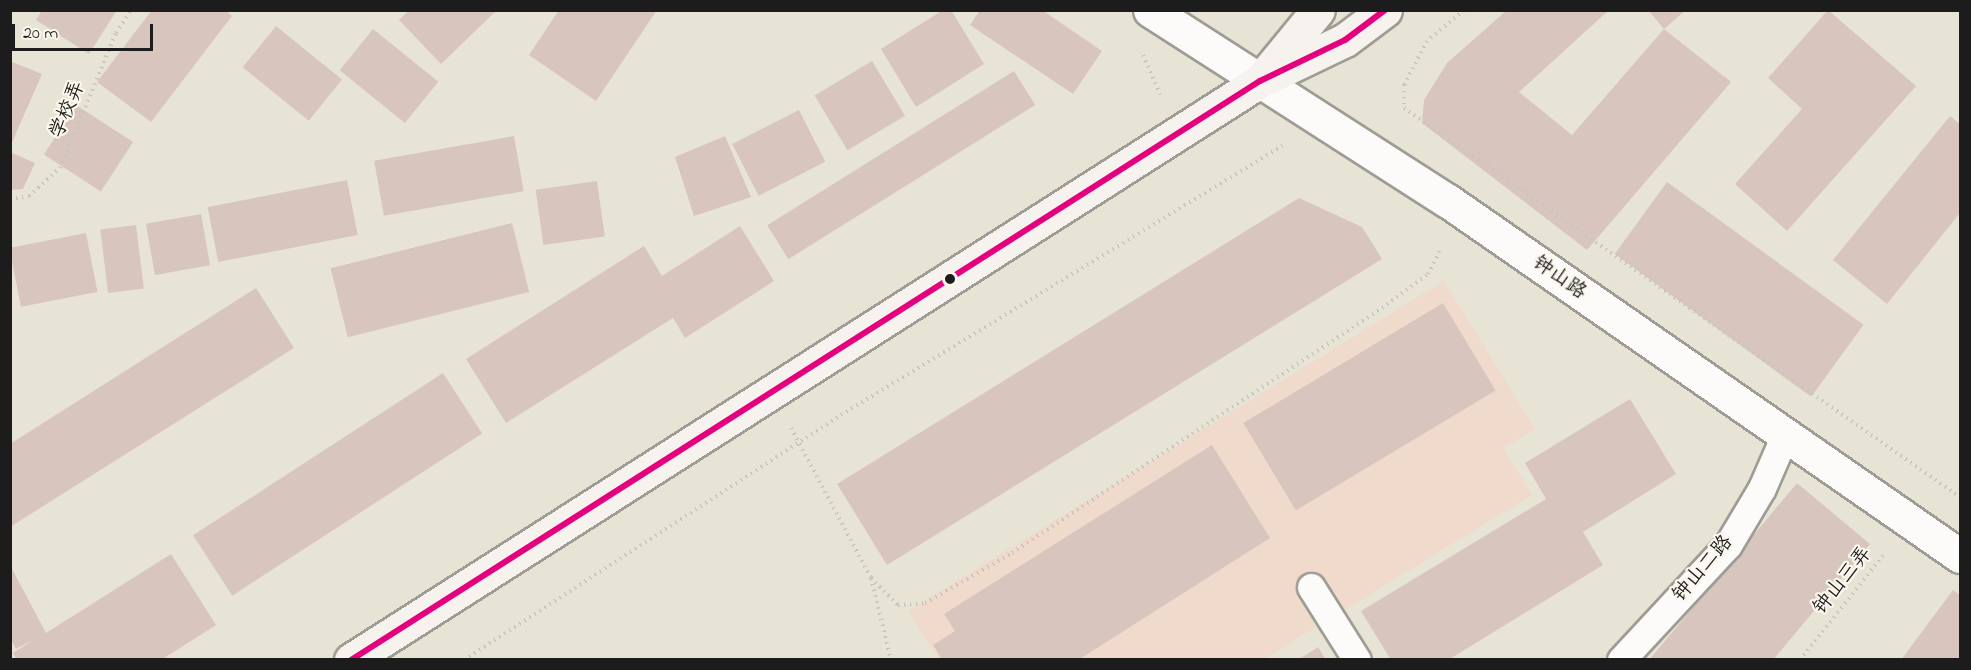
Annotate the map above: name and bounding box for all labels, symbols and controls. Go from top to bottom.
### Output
scale bar [15,12,156,50]
text: 20 m [23,21,58,47]
street label: 学校弄 [45,78,91,142]
street label: 钟山路 [1528,251,1590,305]
unlabelled marker [944,273,956,285]
street label: 钟山二路 [1668,531,1738,607]
street label: 钟山三弄 [1809,542,1877,620]

